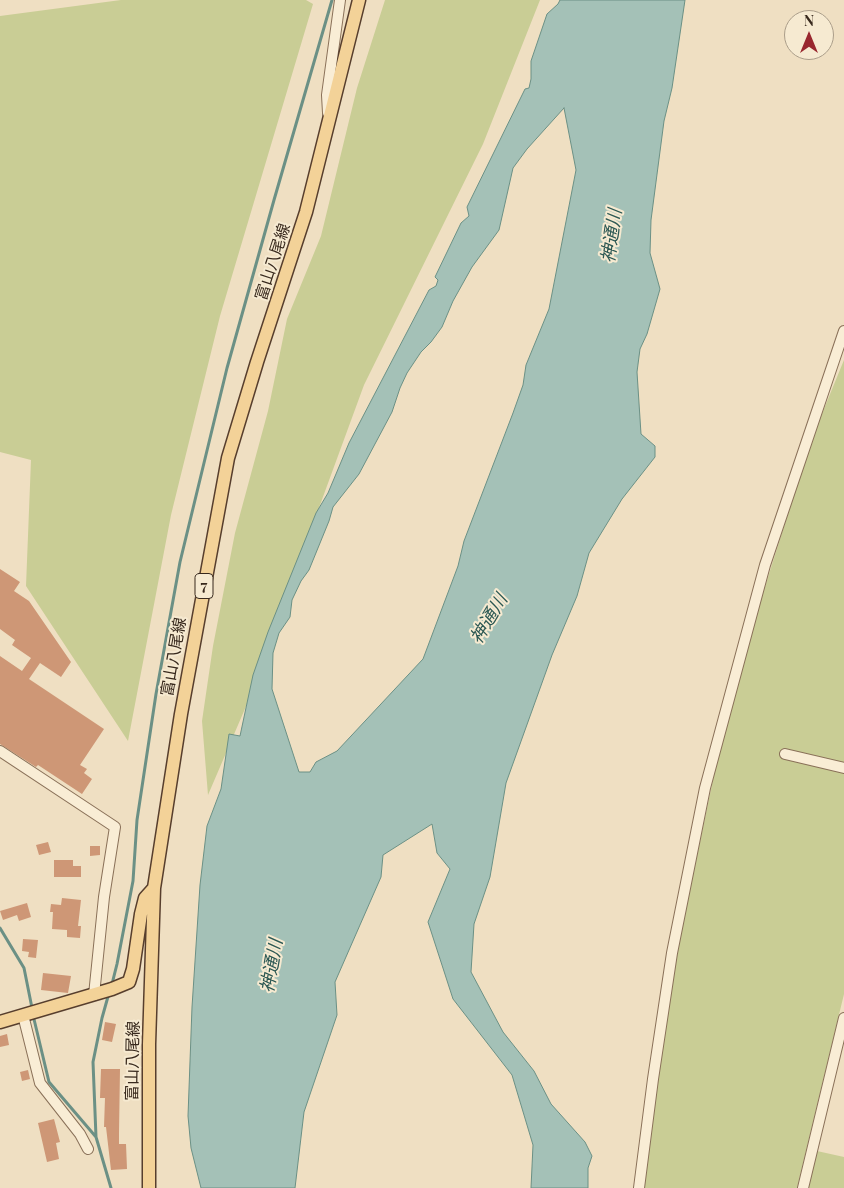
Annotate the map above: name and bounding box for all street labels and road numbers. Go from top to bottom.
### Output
street label: 富山八尾線 [252,221,294,303]
road number: 7 [195,574,213,598]
street label: 富山八尾線 [158,616,190,698]
street label: 富山八尾線 [123,1021,143,1101]

